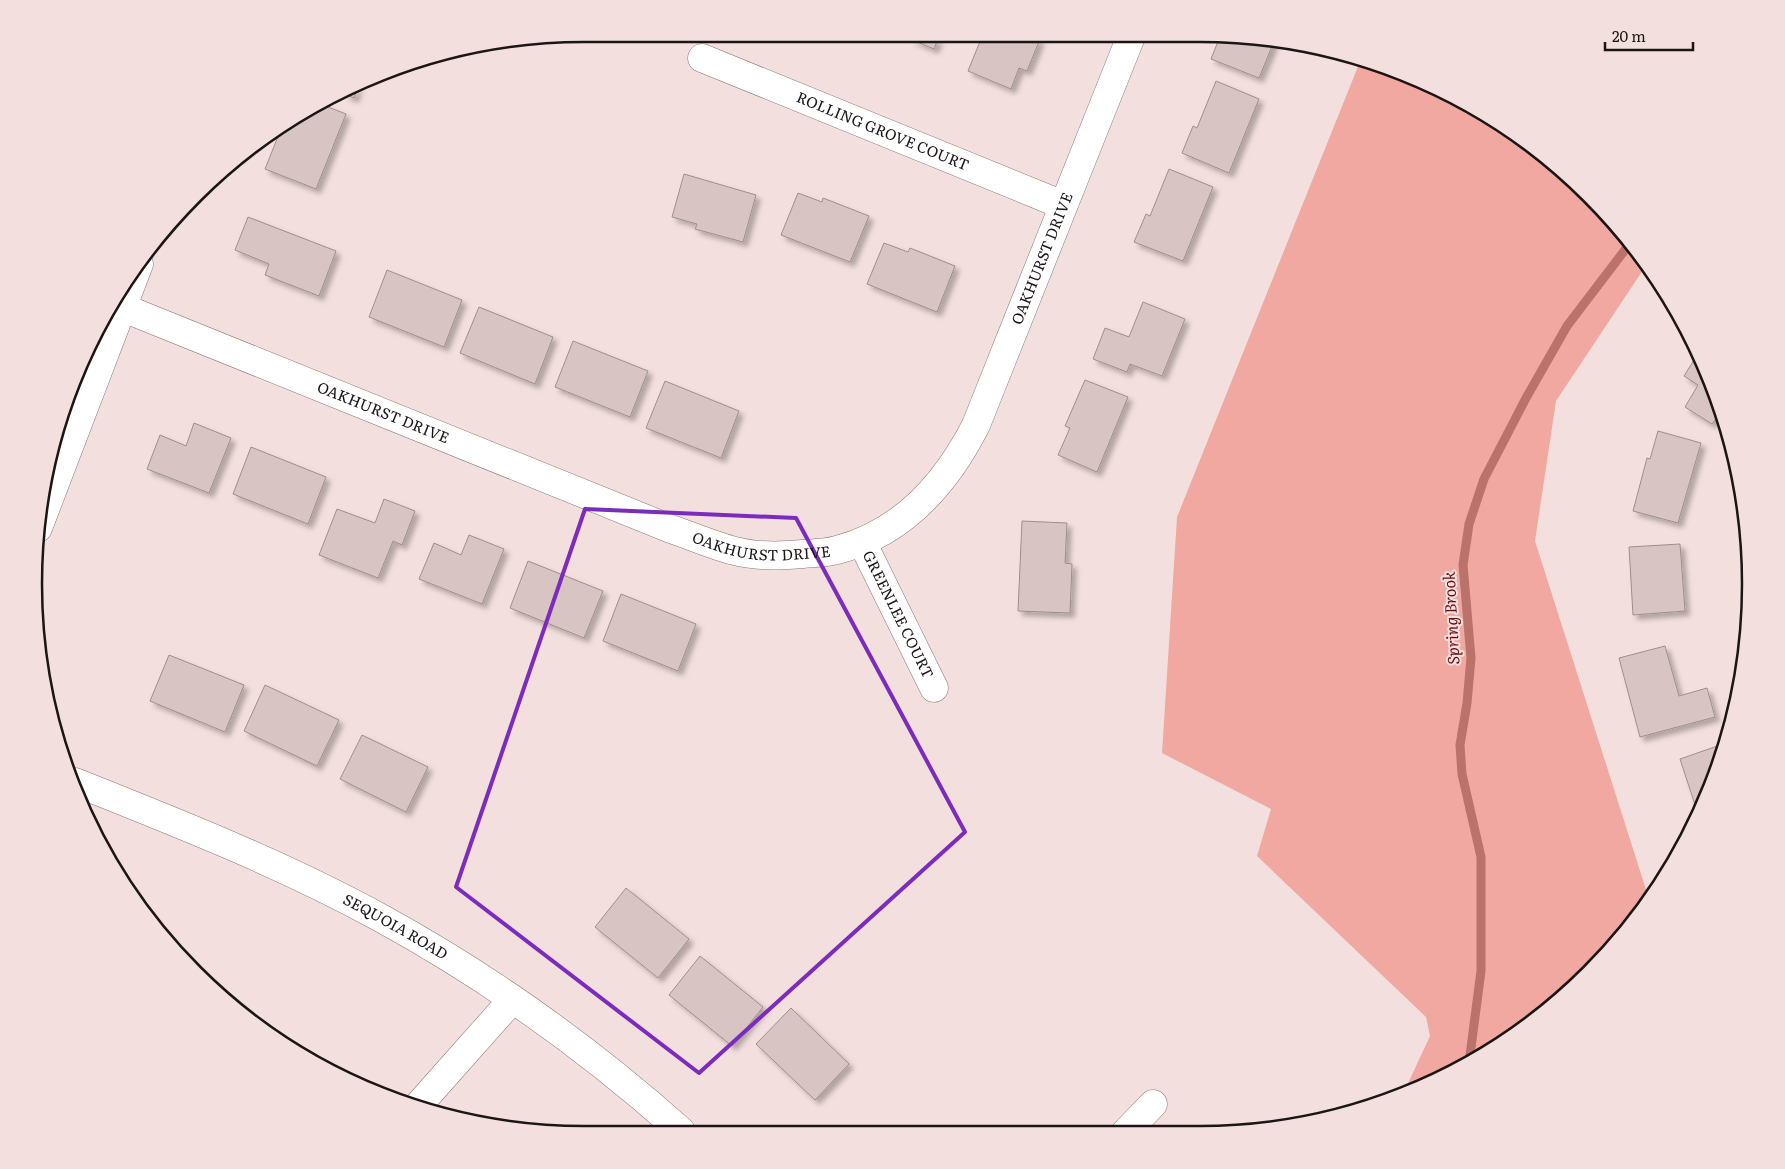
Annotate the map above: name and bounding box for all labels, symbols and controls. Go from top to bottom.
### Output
scale bar [1605,20,1692,52]
text: 20 m [1612,24,1646,47]
street label: ROLLING GROVE COURT [793,85,973,176]
street label: OAKHURST DRIVE [1004,189,1078,327]
street label: OAKHURST DRIVE [314,374,453,448]
street label: OAKHURST DRIVE [689,525,832,566]
street label: GREENLEE COURT [858,546,940,682]
water label: Spring Brook [1436,571,1464,665]
street label: SEQUOIA ROAD [340,887,453,965]

